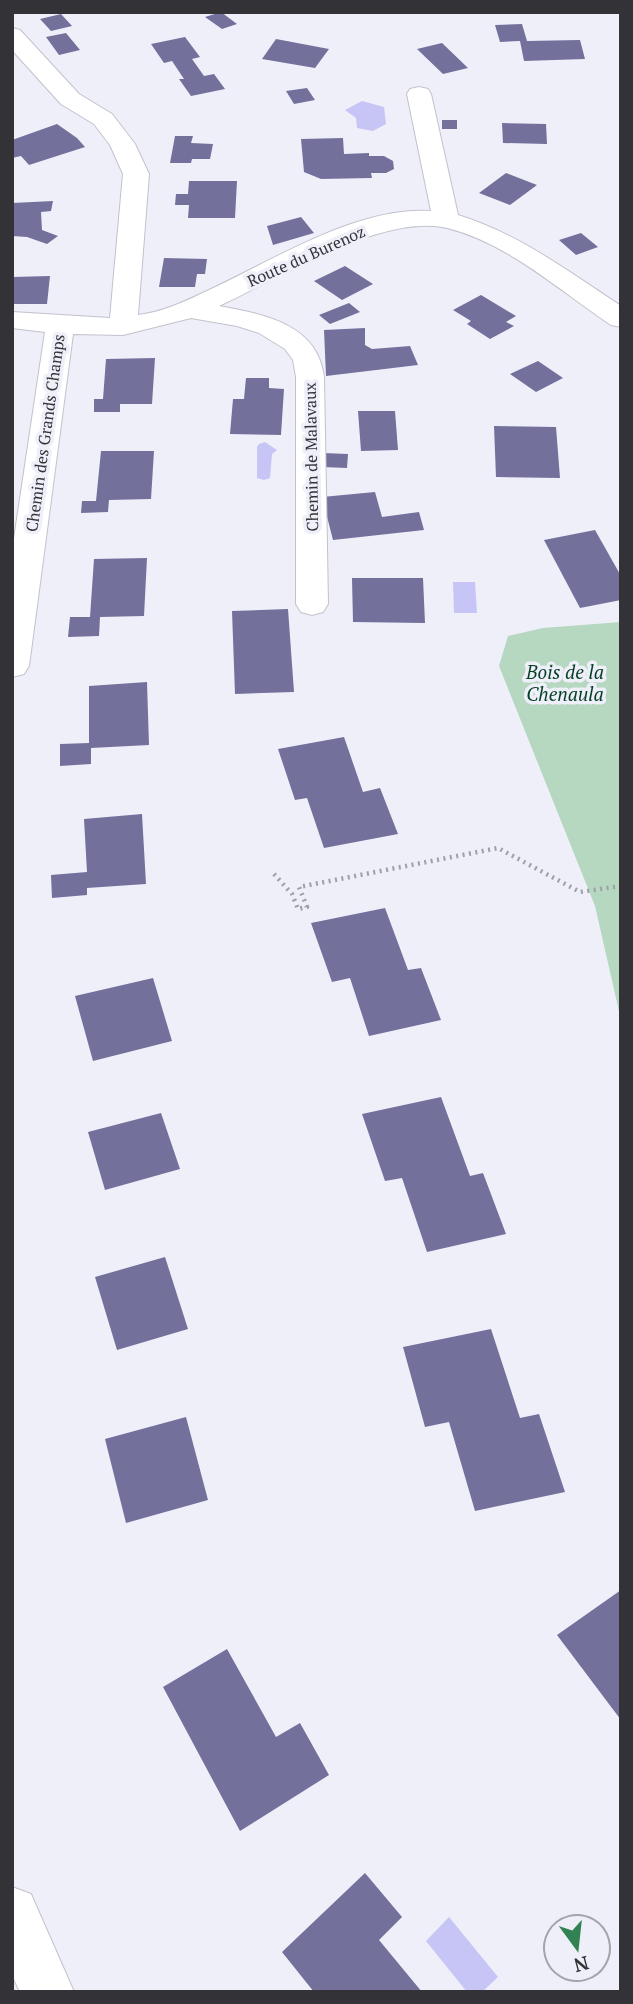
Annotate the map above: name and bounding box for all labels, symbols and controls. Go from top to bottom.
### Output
street label: Route du Burenoz [244,220,368,292]
street label: Chemin des Grands Champs [20,333,70,533]
street label: Chemin de Malavaux [299,382,323,532]
park label: Bois de la Chenaula [525,659,604,706]
north arrow [542,1913,612,1983]
text: N [571,1951,592,1979]

